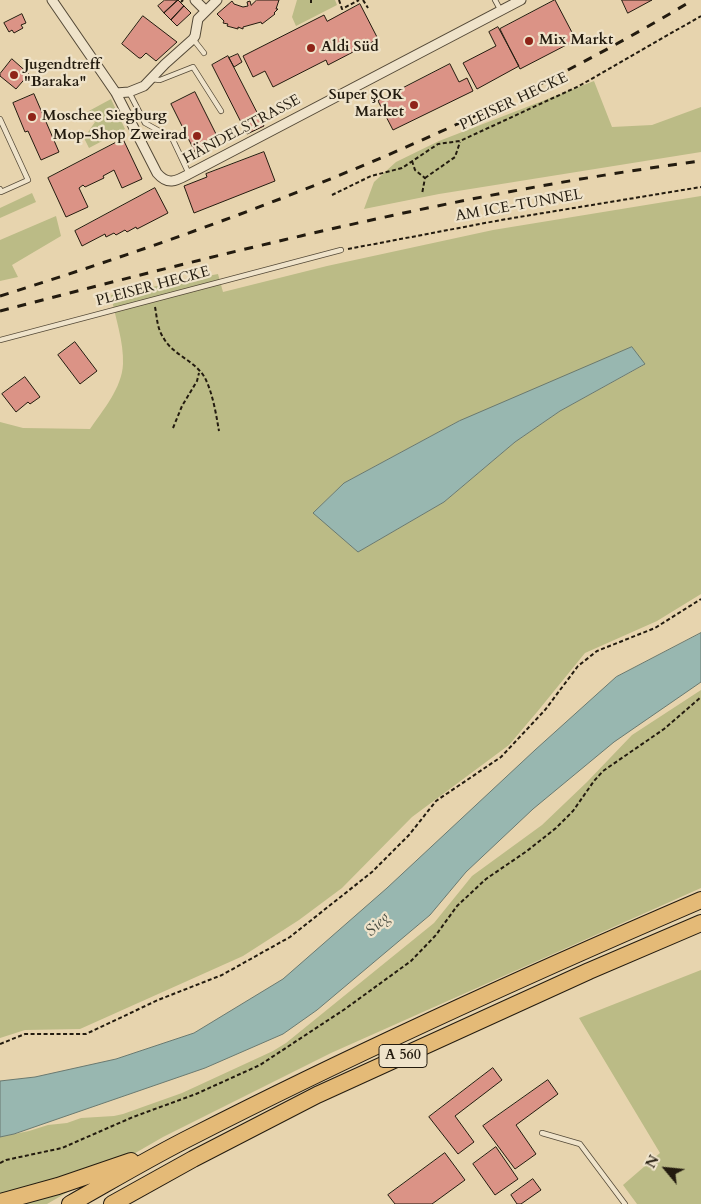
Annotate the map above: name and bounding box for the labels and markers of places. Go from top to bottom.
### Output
place label: Mix Markt [539,32,613,50]
marker: Mix Markt [523,35,535,47]
place label: Aldi Süd [321,39,379,57]
marker: Aldi Süd [305,42,317,54]
place label: Jugendtreff "Baraka" [24,57,100,92]
marker: Jugendtreff "Baraka" [8,69,20,81]
place label: Super ŞOK Market [329,87,404,122]
marker: Super ŞOK Market [408,99,420,111]
place label: Moschee Siegburg [42,108,167,126]
marker: Moschee Siegburg [26,111,38,123]
place label: Mop-Shop Zweirad [53,127,187,145]
marker: Mop-Shop Zweirad [191,130,203,142]

